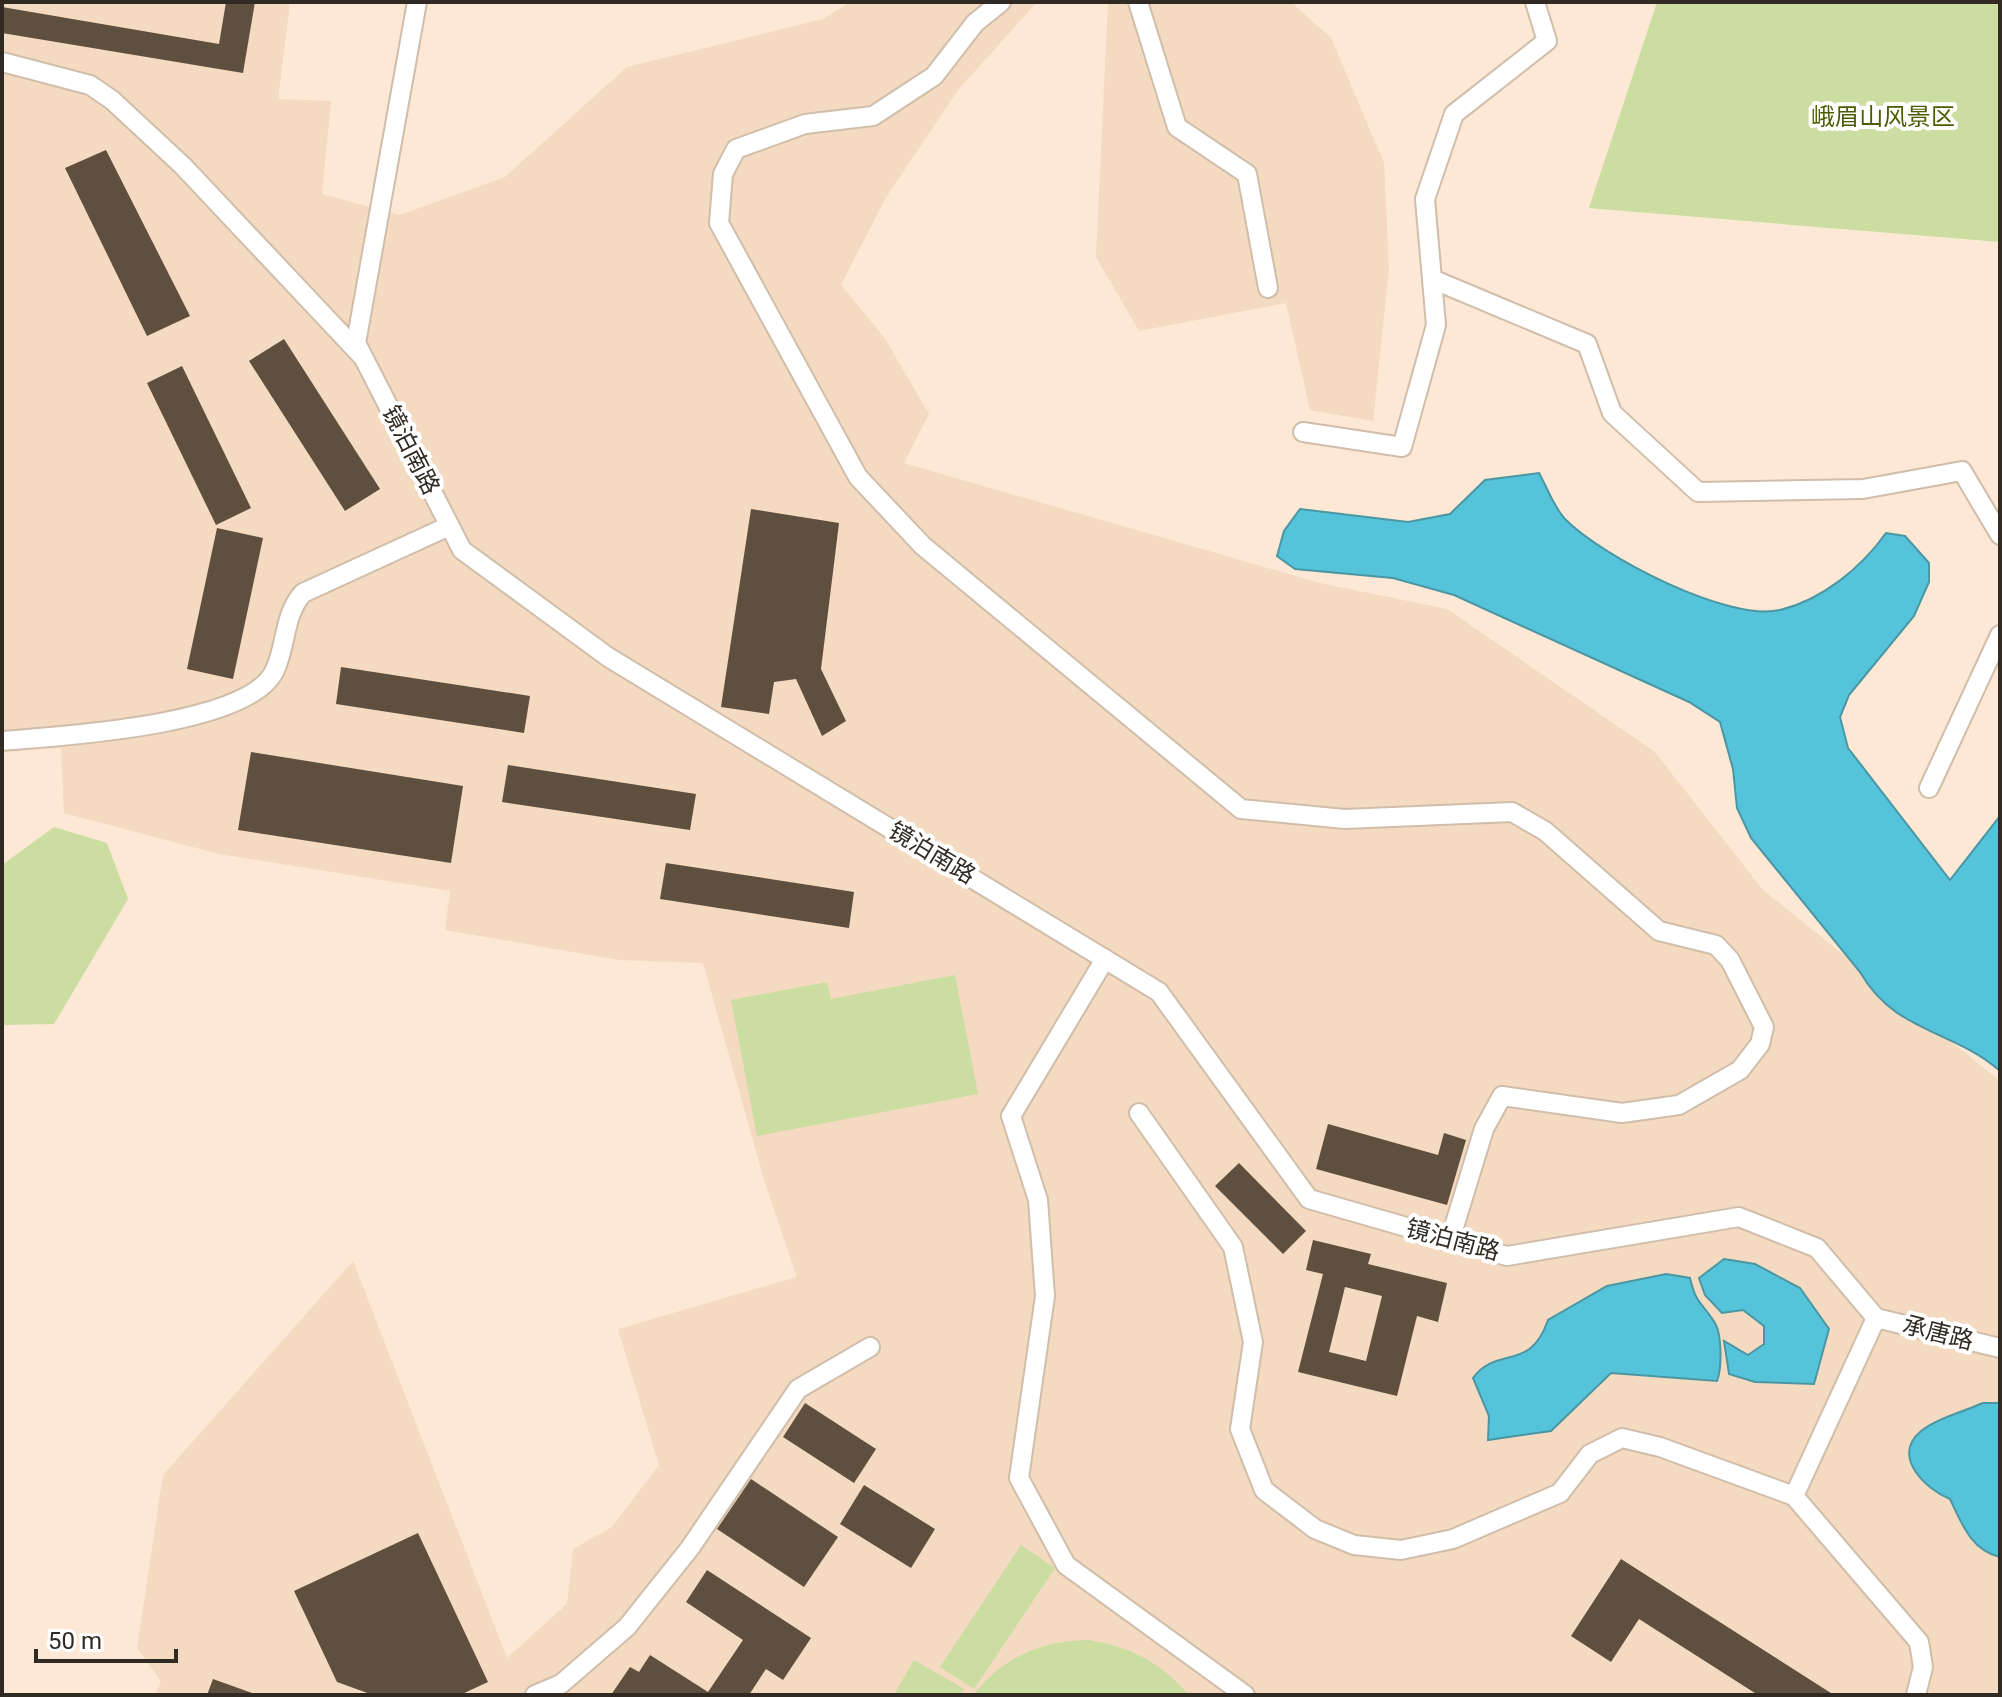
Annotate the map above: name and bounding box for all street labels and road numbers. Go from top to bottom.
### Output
street label: 镜泊南路 [377,401,445,499]
street label: 镜泊南路 [884,816,980,890]
street label: 镜泊南路 [1403,1214,1503,1266]
street label: 承唐路 [1900,1311,1976,1355]

